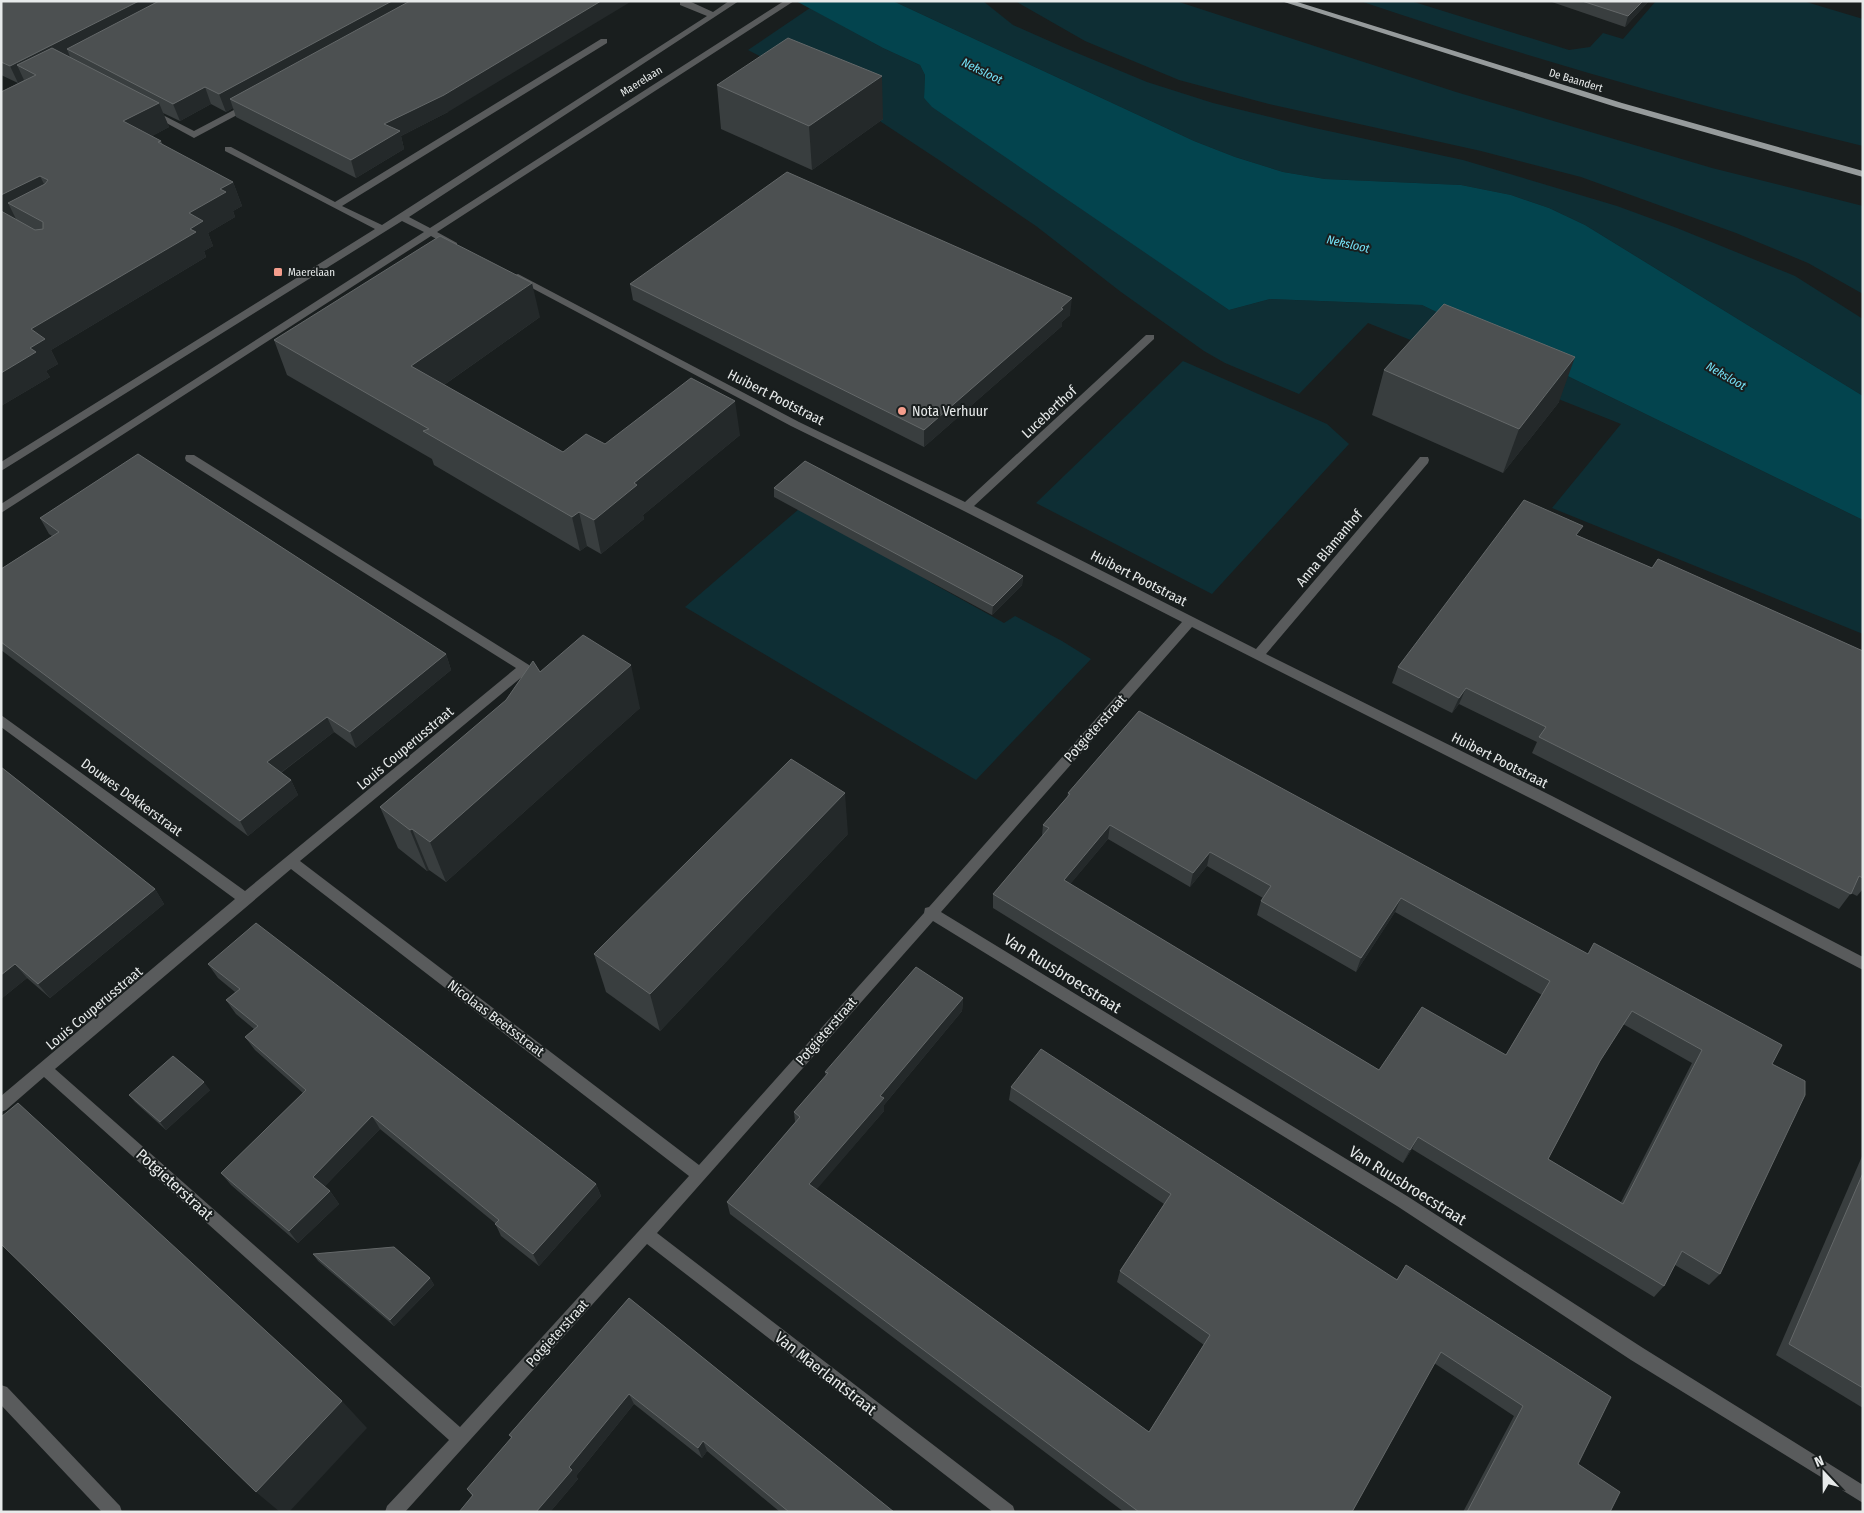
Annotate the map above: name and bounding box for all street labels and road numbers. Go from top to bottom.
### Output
street label: Maerelaan [618,63,665,99]
street label: De Baandert [1547,66,1605,95]
street label: Huibert Pootstraat [725,366,827,429]
street label: Luceberthof [1018,382,1082,442]
street label: Anna Blamanhof [1293,505,1367,590]
street label: Huibert Pootstraat [1088,547,1190,610]
street label: Potgieterstraat [1061,691,1130,766]
street label: Louis Couperusstraat [354,703,457,794]
street label: Huibert Pootstraat [1449,729,1551,792]
street label: Douwes Dekkerstraat [78,755,186,840]
street label: Van Ruusbroecstraat [1001,930,1126,1018]
street label: Louis Couperusstraat [43,963,146,1054]
street label: Nicolaas Beetsstraat [444,976,548,1061]
street label: Potgieterstraat [792,993,861,1069]
street label: Van Ruusbroecstraat [1346,1142,1471,1230]
street label: Potgieterstraat [132,1145,218,1224]
street label: Potgieterstraat [523,1296,592,1371]
street label: Van Maerlantstraat [771,1328,881,1419]

